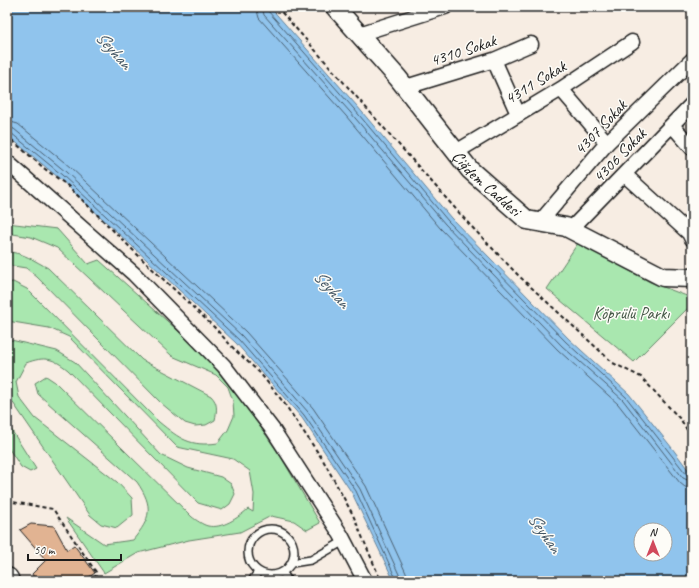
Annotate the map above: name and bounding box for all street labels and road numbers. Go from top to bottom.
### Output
street label: 4310 Sokak [428,29,500,71]
street label: 4311 Sokak [501,55,571,109]
street label: 4307 Sokak [569,94,632,159]
street label: 4306 Sokak [588,122,652,187]
street label: Çiğdem Caddesi [447,146,527,222]

